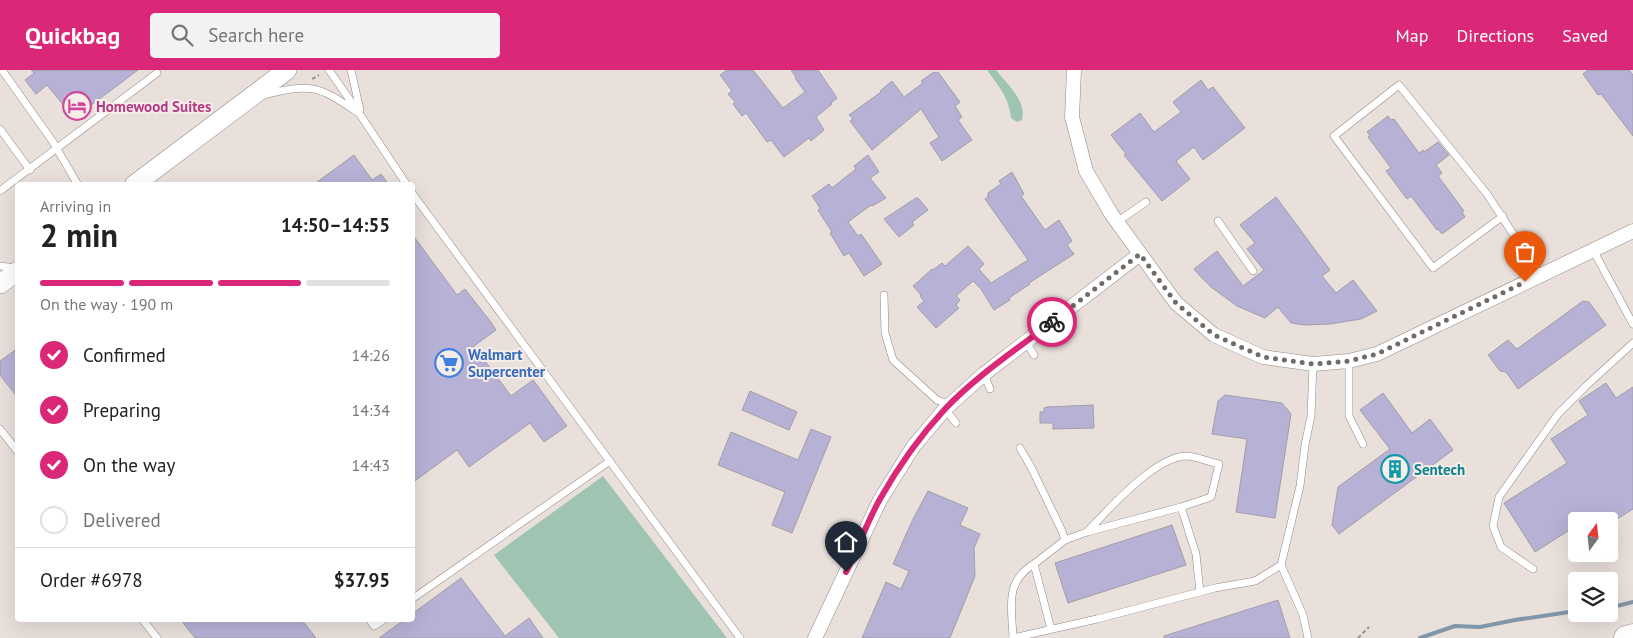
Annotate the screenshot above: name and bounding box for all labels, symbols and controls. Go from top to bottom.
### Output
search box [150,13,500,58]
text: Quickbag [25,20,120,51]
icon: search [168,21,196,49]
text: Search here [208,23,304,47]
text: Map [1396,24,1428,47]
text: Directions [1456,24,1534,47]
text: Saved [1562,24,1608,47]
hotel icon: Homewood Suites [62,91,92,121]
place label: Homewood Suites [96,97,211,116]
text: Arriving in [40,196,111,216]
text: 14:50–14:55 [281,213,390,237]
text: 2 min [40,214,118,256]
pin [1504,231,1546,282]
icon: bag [1511,238,1539,266]
text: On the way · 190 m [40,294,173,314]
courier [1027,297,1077,347]
icon: bike [1038,308,1066,336]
icon: check [40,341,68,369]
text: Confirmed [83,343,166,367]
text: 14:26 [352,345,390,365]
place label: Walmart Supercenter [468,345,546,381]
supermarket icon: Walmart Supercenter [434,348,464,378]
icon: check [40,396,68,424]
text: Preparing [83,398,161,422]
text: 14:34 [352,400,390,420]
icon: check [40,451,68,479]
text: On the way [83,453,175,477]
building icon: Sentech [1380,454,1410,484]
text: 14:43 [352,455,390,475]
place label: Sentech [1414,460,1465,479]
text: Delivered [83,508,161,532]
north arrow [1568,512,1618,562]
map controls [1568,512,1618,622]
pin [825,521,867,572]
icon: home [832,528,860,556]
text: Order #6978 [40,568,143,592]
text: $37.95 [334,568,390,592]
button: layers [1568,572,1618,622]

